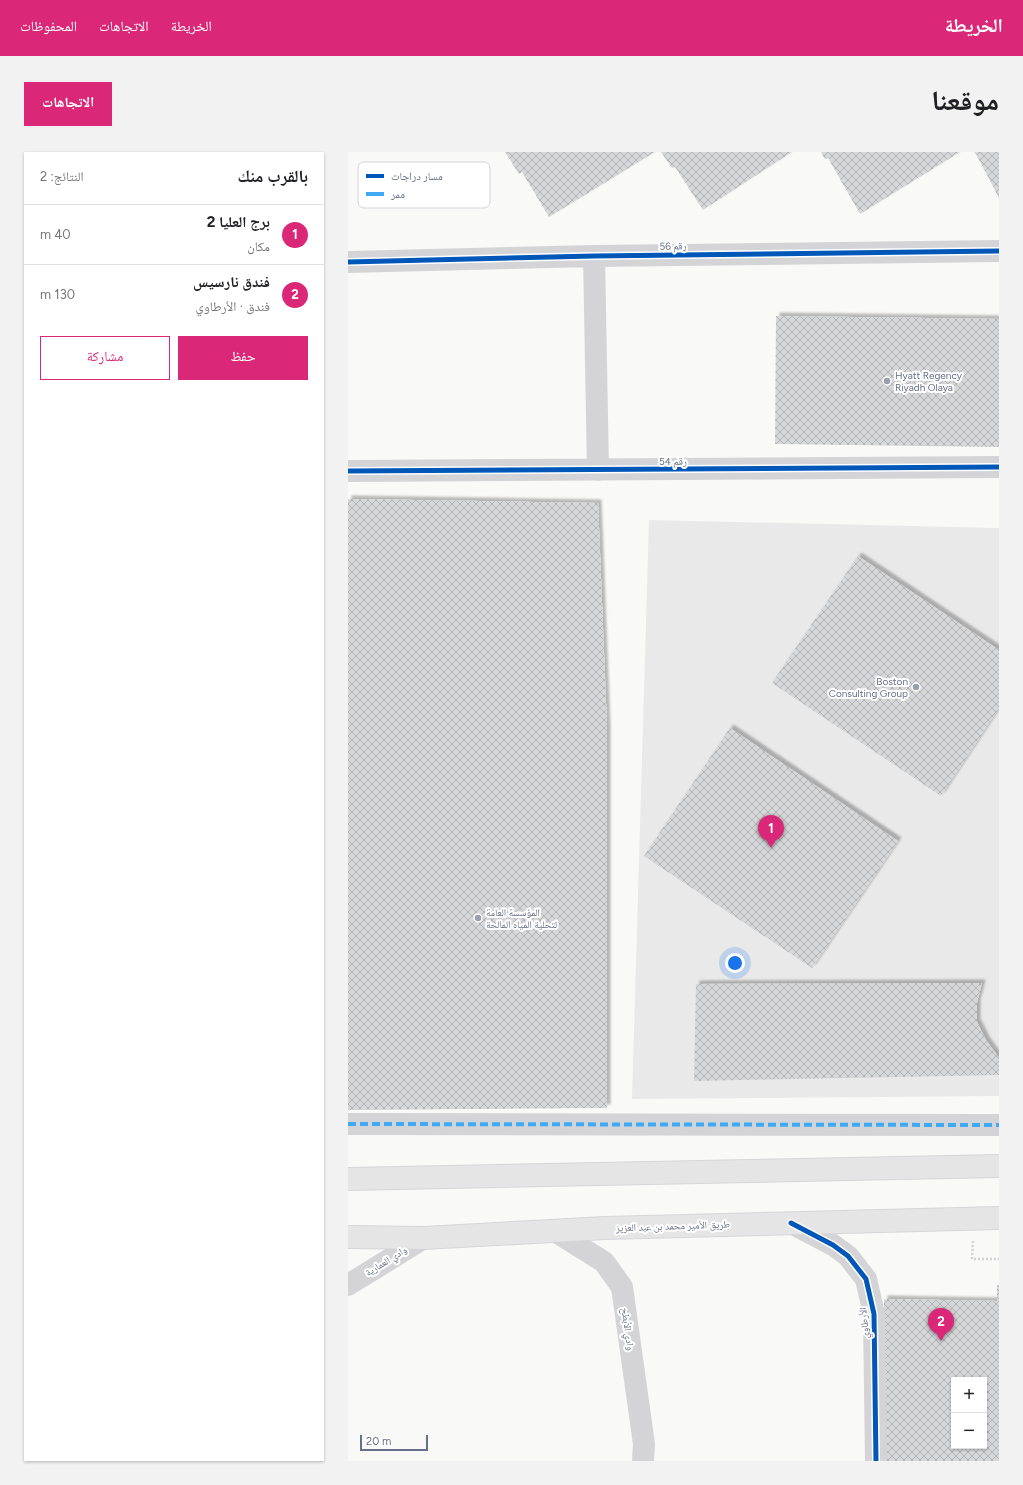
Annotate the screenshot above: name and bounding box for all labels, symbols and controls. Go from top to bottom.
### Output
text: الخريطة [945,14,1003,37]
text: المحفوظات [20,18,77,35]
text: الاتجاهات [99,18,149,35]
text: الخريطة [171,18,212,35]
button: الاتجاهات [24,82,112,126]
text: موقعنا [931,83,999,117]
legend [358,162,490,208]
text: بالقرب منك [238,166,308,186]
text: النتائج: 2 [40,169,84,184]
text: مسار دراجات [391,170,443,183]
text: ممر [390,188,405,201]
text: برج العليا 2 [207,213,270,231]
text: 40 m [40,227,71,242]
text: 1 [292,227,298,242]
text: مكان [247,239,270,254]
street label: رقم 56 [659,239,687,254]
text: فندق نارسيس [193,273,270,291]
text: 130 m [40,287,75,302]
text: 2 [291,287,299,302]
text: فندق · الأرطاوي [196,299,270,314]
button: مشاركة [40,336,170,380]
button: حفظ [178,336,308,380]
place label: Hyatt Regency Riyadh Olaya [895,369,963,394]
marker: Hyatt Regency Riyadh Olaya [882,376,892,386]
street label: رقم 54 [659,455,687,469]
place label: Boston Consulting Group [829,675,908,700]
marker: Boston Consulting Group [911,682,921,692]
pin: 1 [758,815,784,848]
place label: المؤسسة العامة لتحلية المياه المالحة [486,906,557,931]
marker: المؤسسة العامة لتحلية المياه المالحة [473,913,483,923]
your location [725,953,745,973]
street label: طريق الأمير محمد بن عبد العزيز [615,1217,731,1235]
street label: وادي العمارية [363,1243,410,1280]
street label: وادي الأبطح [617,1307,637,1352]
street label: الأرطاوي [856,1307,873,1339]
pin: 2 [928,1308,954,1341]
map controls [951,1377,987,1449]
button: + [951,1377,987,1413]
button: − [951,1413,987,1449]
scale bar [360,1433,428,1452]
text: 20 m [366,1435,391,1448]

